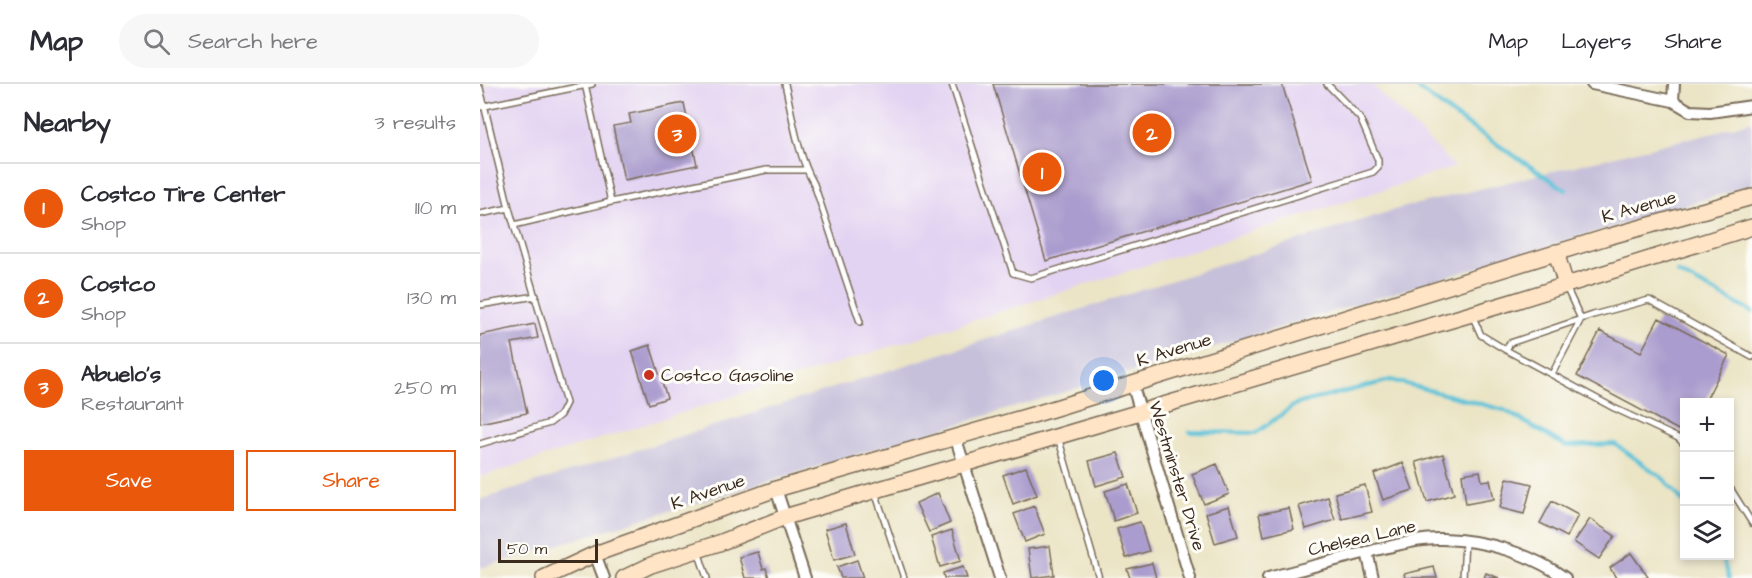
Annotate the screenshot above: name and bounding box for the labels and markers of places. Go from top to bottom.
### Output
pin: 2 [1132,110,1172,156]
pin: 3 [658,112,696,156]
pin: 1 [1022,150,1062,194]
place label: Costco Gasoline [661,363,794,388]
marker: Costco Gasoline [642,368,656,382]

